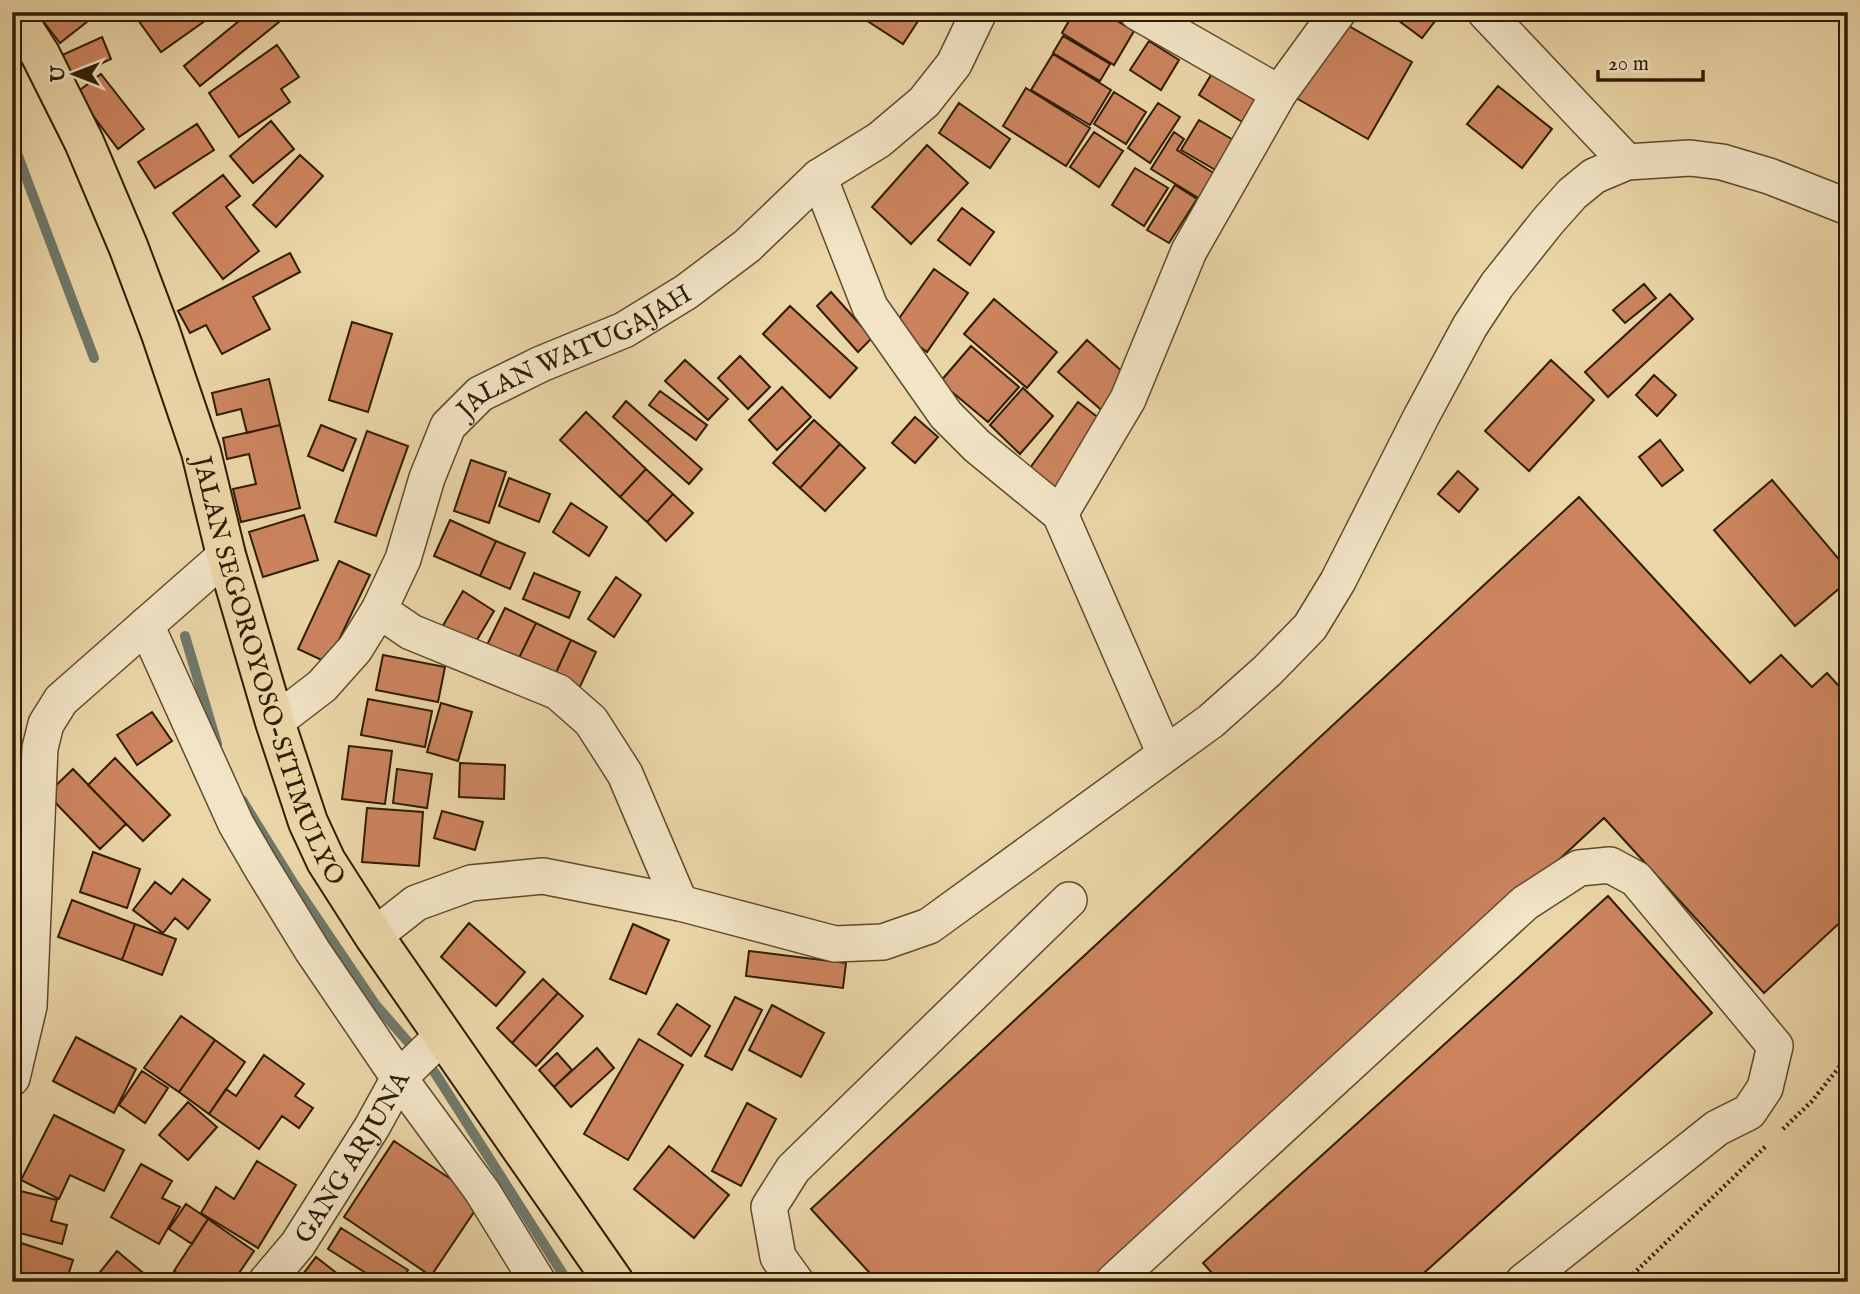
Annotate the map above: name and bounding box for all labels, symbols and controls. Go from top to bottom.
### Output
north arrow [38,38,108,108]
scale bar [1598,38,1702,82]
text: 20 m [1608,51,1649,78]
text: U [47,65,71,83]
street label: JALAN WATUGAJAH [448,278,698,428]
street label: JALAN SEGOROYOSO-SITIMULYO [184,450,352,892]
street label: GANG ARJUNA [288,1065,418,1250]

